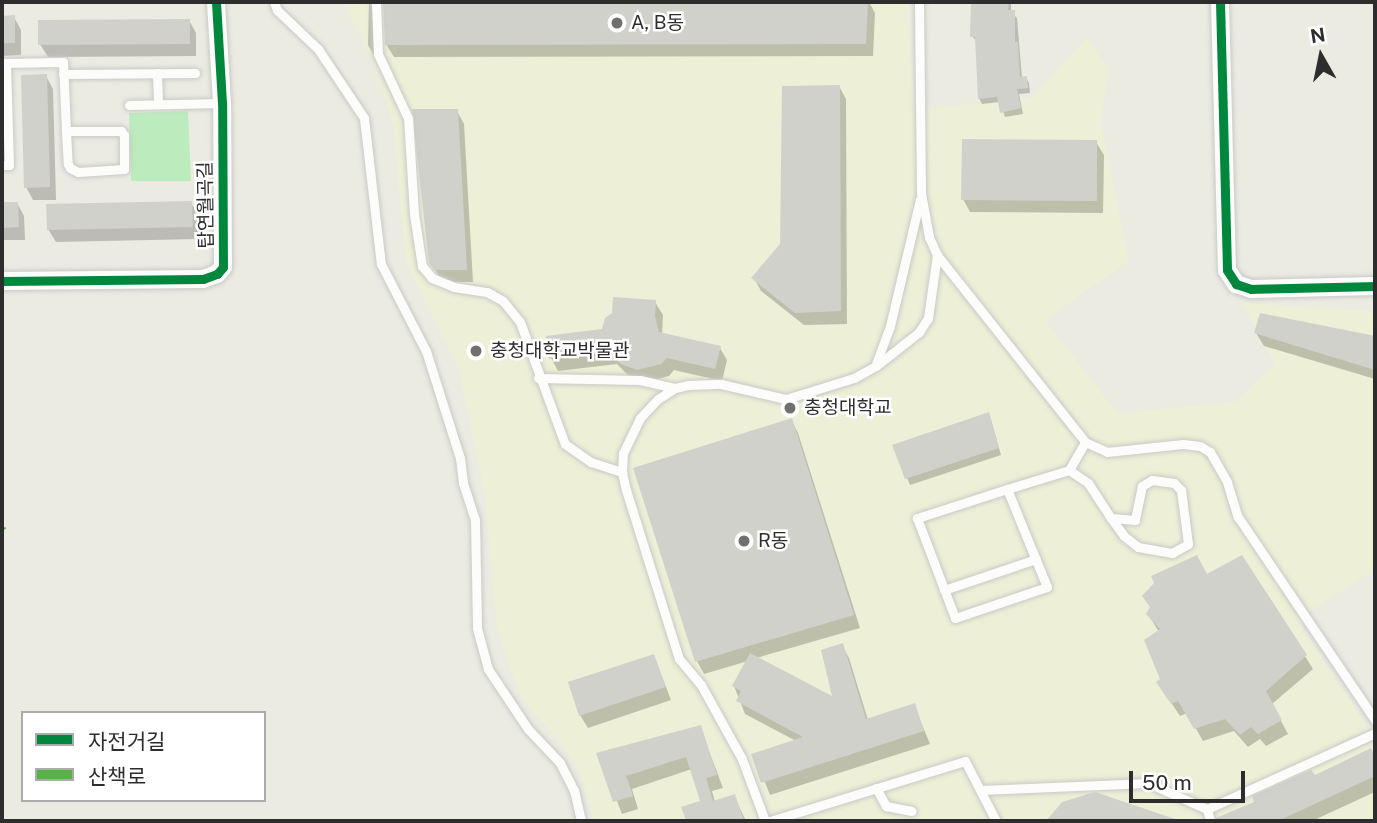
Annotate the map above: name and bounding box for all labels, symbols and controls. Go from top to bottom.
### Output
place label: A, B동 [631,12,684,34]
marker: A, B동 [609,15,625,31]
north arrow [1286,21,1356,91]
text: N [1309,23,1327,47]
street label: 탑연월곡길 [194,161,218,249]
place label: 충청대학교박물관 [490,340,630,362]
marker: 충청대학교박물관 [468,343,484,359]
place label: 충청대학교 [804,397,891,419]
marker: 충청대학교 [782,400,798,416]
place label: R동 [758,530,788,552]
marker: R동 [736,533,752,549]
legend [21,711,266,802]
text: 자전거길 [88,729,165,754]
scale bar [1132,756,1248,800]
text: 산책로 [88,764,146,789]
text: 50 m [1142,770,1192,795]

